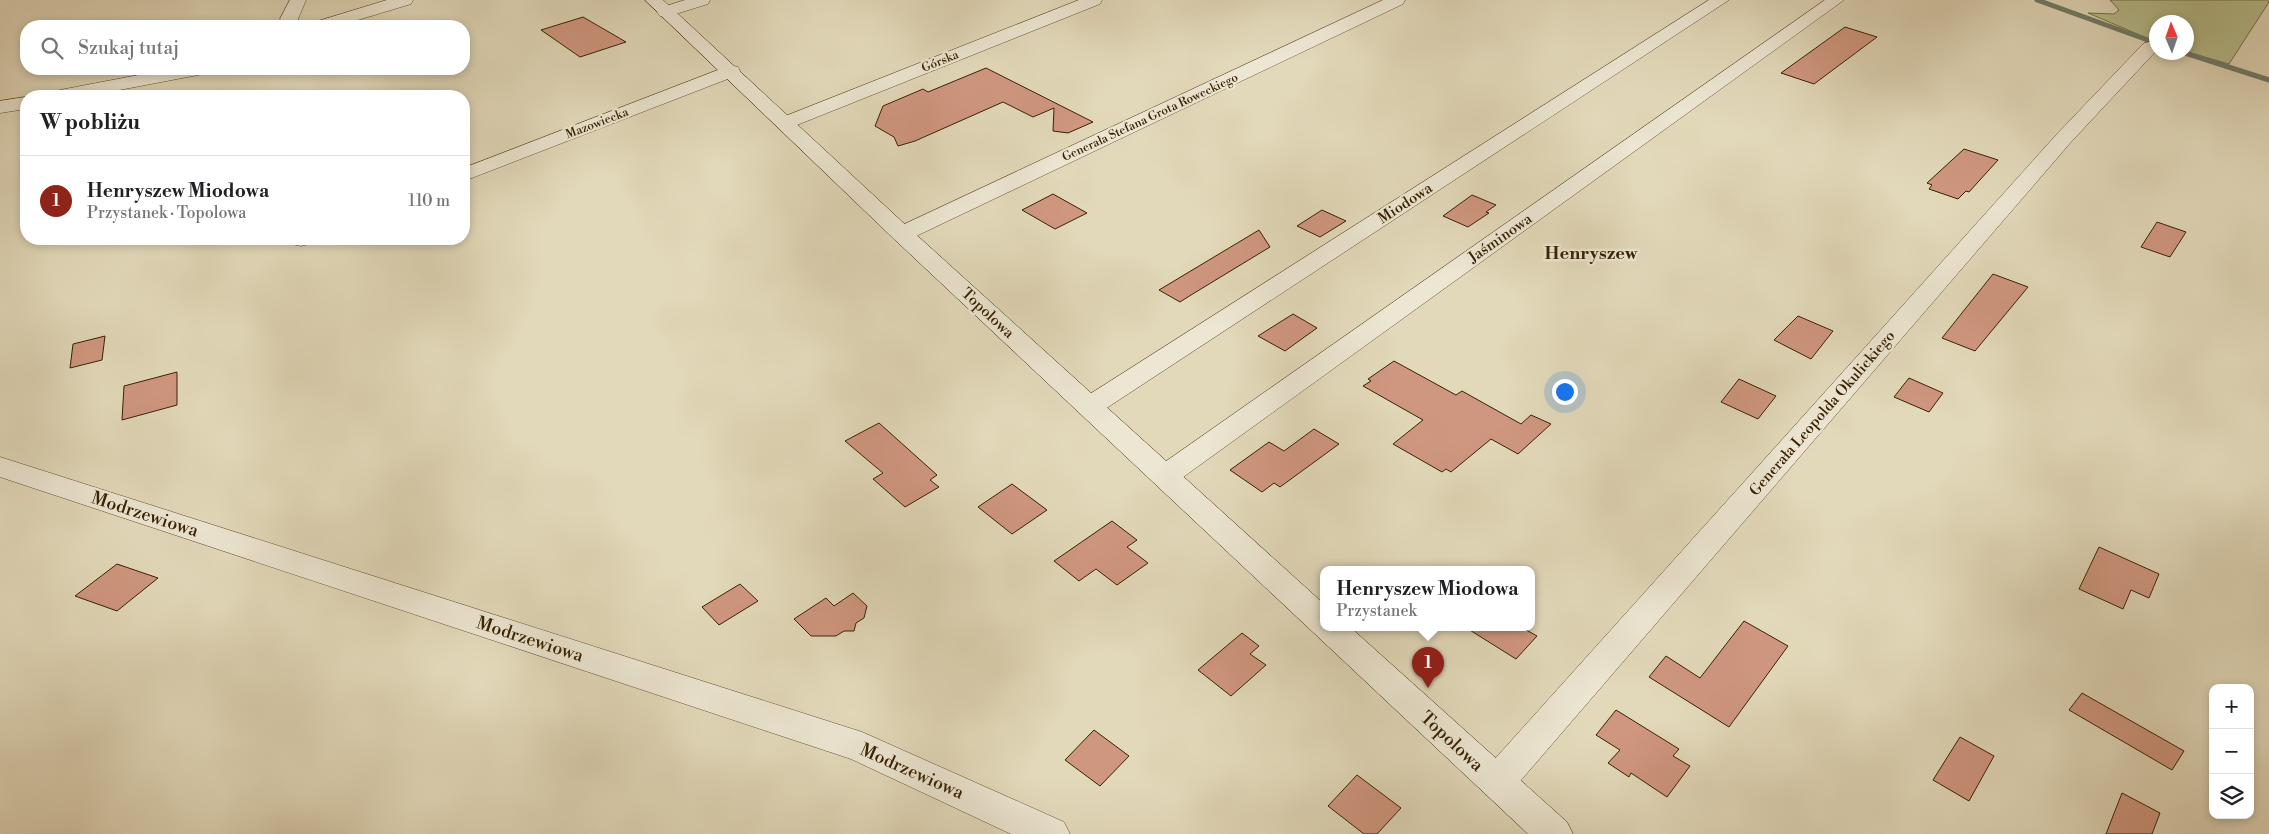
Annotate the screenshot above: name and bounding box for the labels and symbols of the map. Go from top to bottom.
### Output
north arrow [2149,15,2194,60]
street label: Górska [919,47,962,76]
street label: Generała Stefana Grota Roweckiego [1060,70,1241,165]
street label: Mazowiecka [564,104,632,142]
street label: Miodowa [1374,179,1437,228]
street label: Jaśminowa [1464,209,1536,268]
district label: Henryszew [1545,242,1638,265]
street label: Topolowa [957,284,1018,343]
street label: Generała Leopolda Okulickiego [1745,327,1899,500]
your location [1552,379,1578,405]
street label: Modrzewiowa [88,486,202,543]
street label: Modrzewiowa [473,611,587,668]
pin: 1 [1412,647,1444,688]
street label: Topolowa [1415,706,1489,777]
street label: Modrzewiowa [856,738,968,805]

